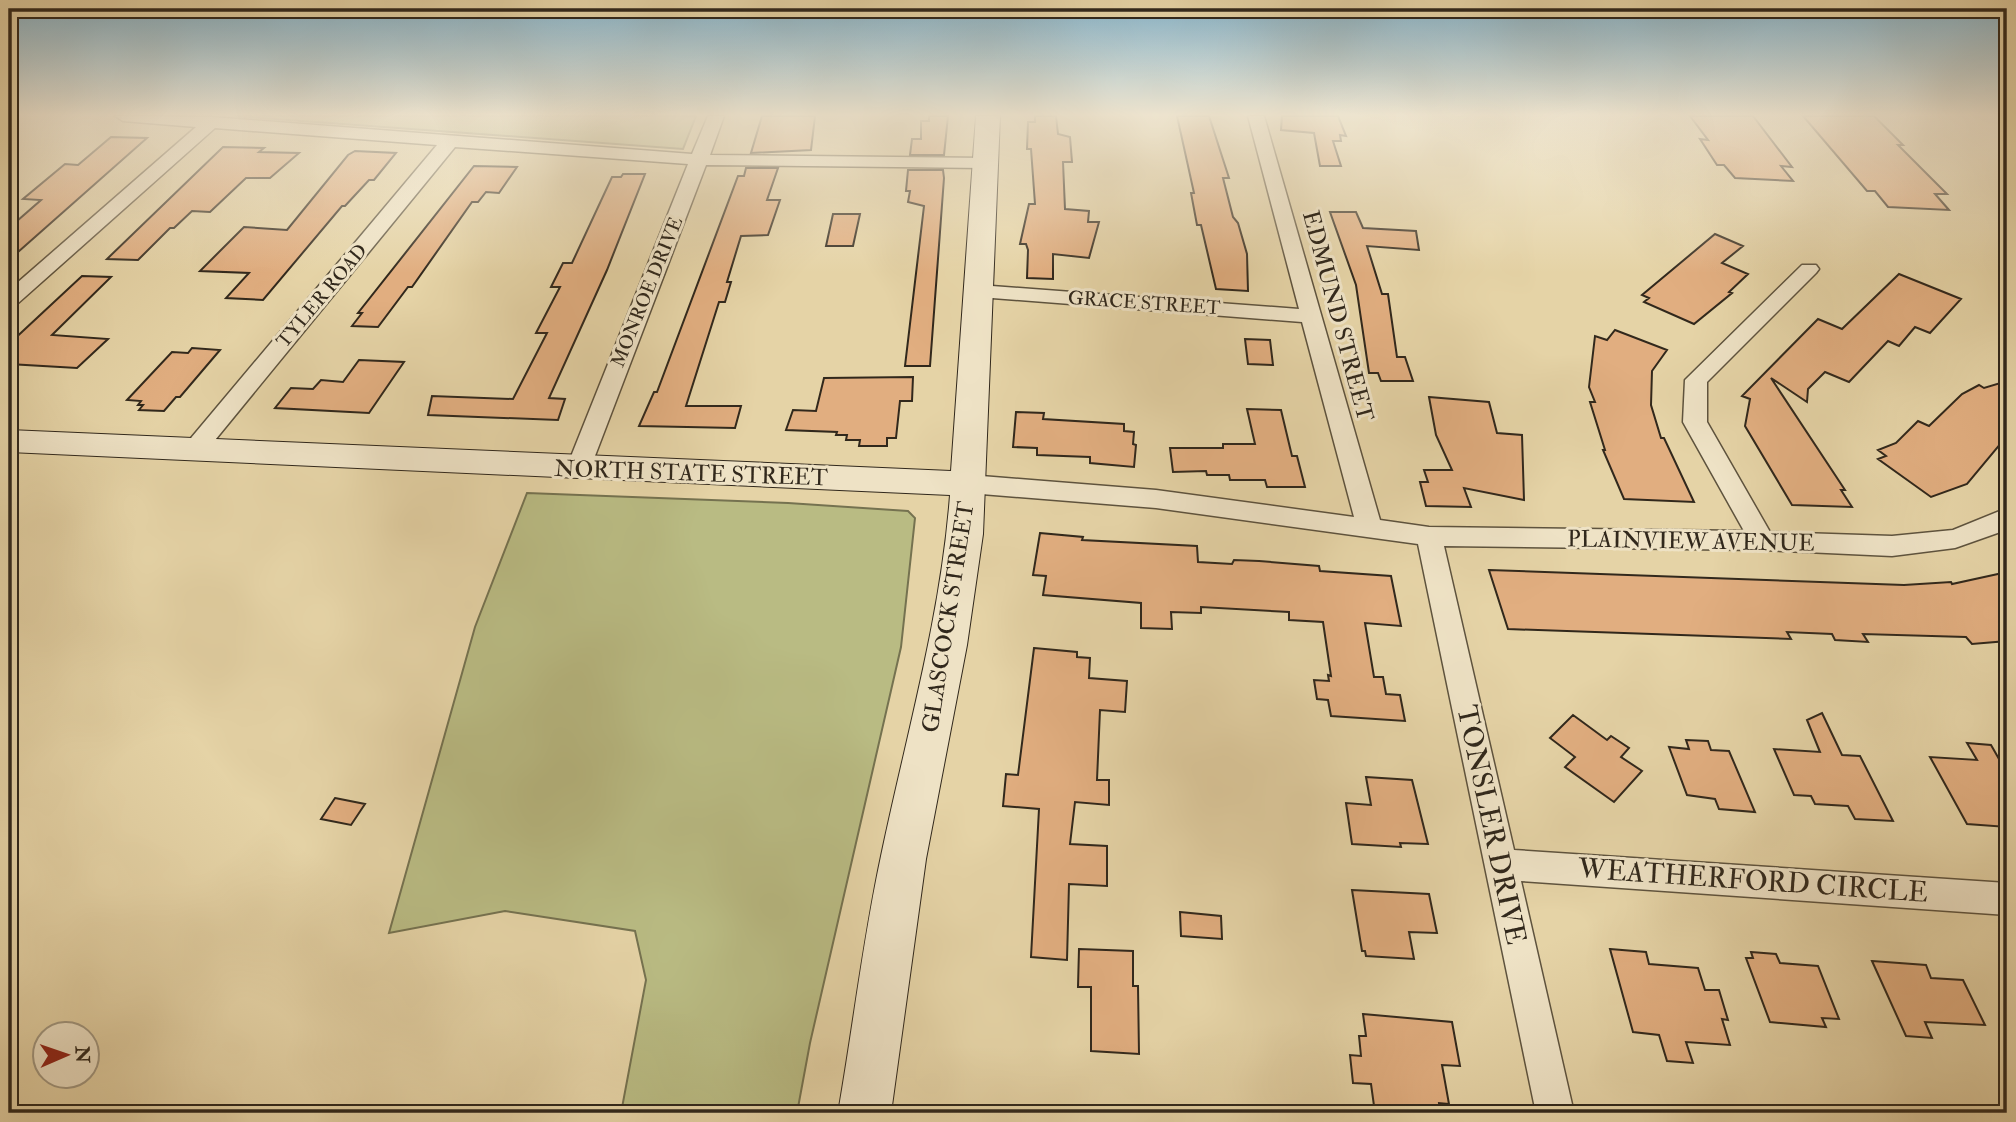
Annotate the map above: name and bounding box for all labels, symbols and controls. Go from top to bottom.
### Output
street label: EDMUND STREET [1296,207,1380,425]
street label: MONROE DRIVE [606,213,688,371]
street label: TYLER ROAD [271,239,373,353]
street label: GRACE STREET [1067,286,1221,320]
street label: NORTH STATE STREET [554,454,828,492]
street label: GLASCOCK STREET [915,499,981,735]
street label: PLAINVIEW AVENUE [1567,524,1815,558]
street label: TONSLER DRIVE [1449,702,1533,948]
street label: WEATHERFORD CIRCLE [1576,851,1929,911]
north arrow [32,1020,102,1090]
text: N [70,1045,94,1064]

